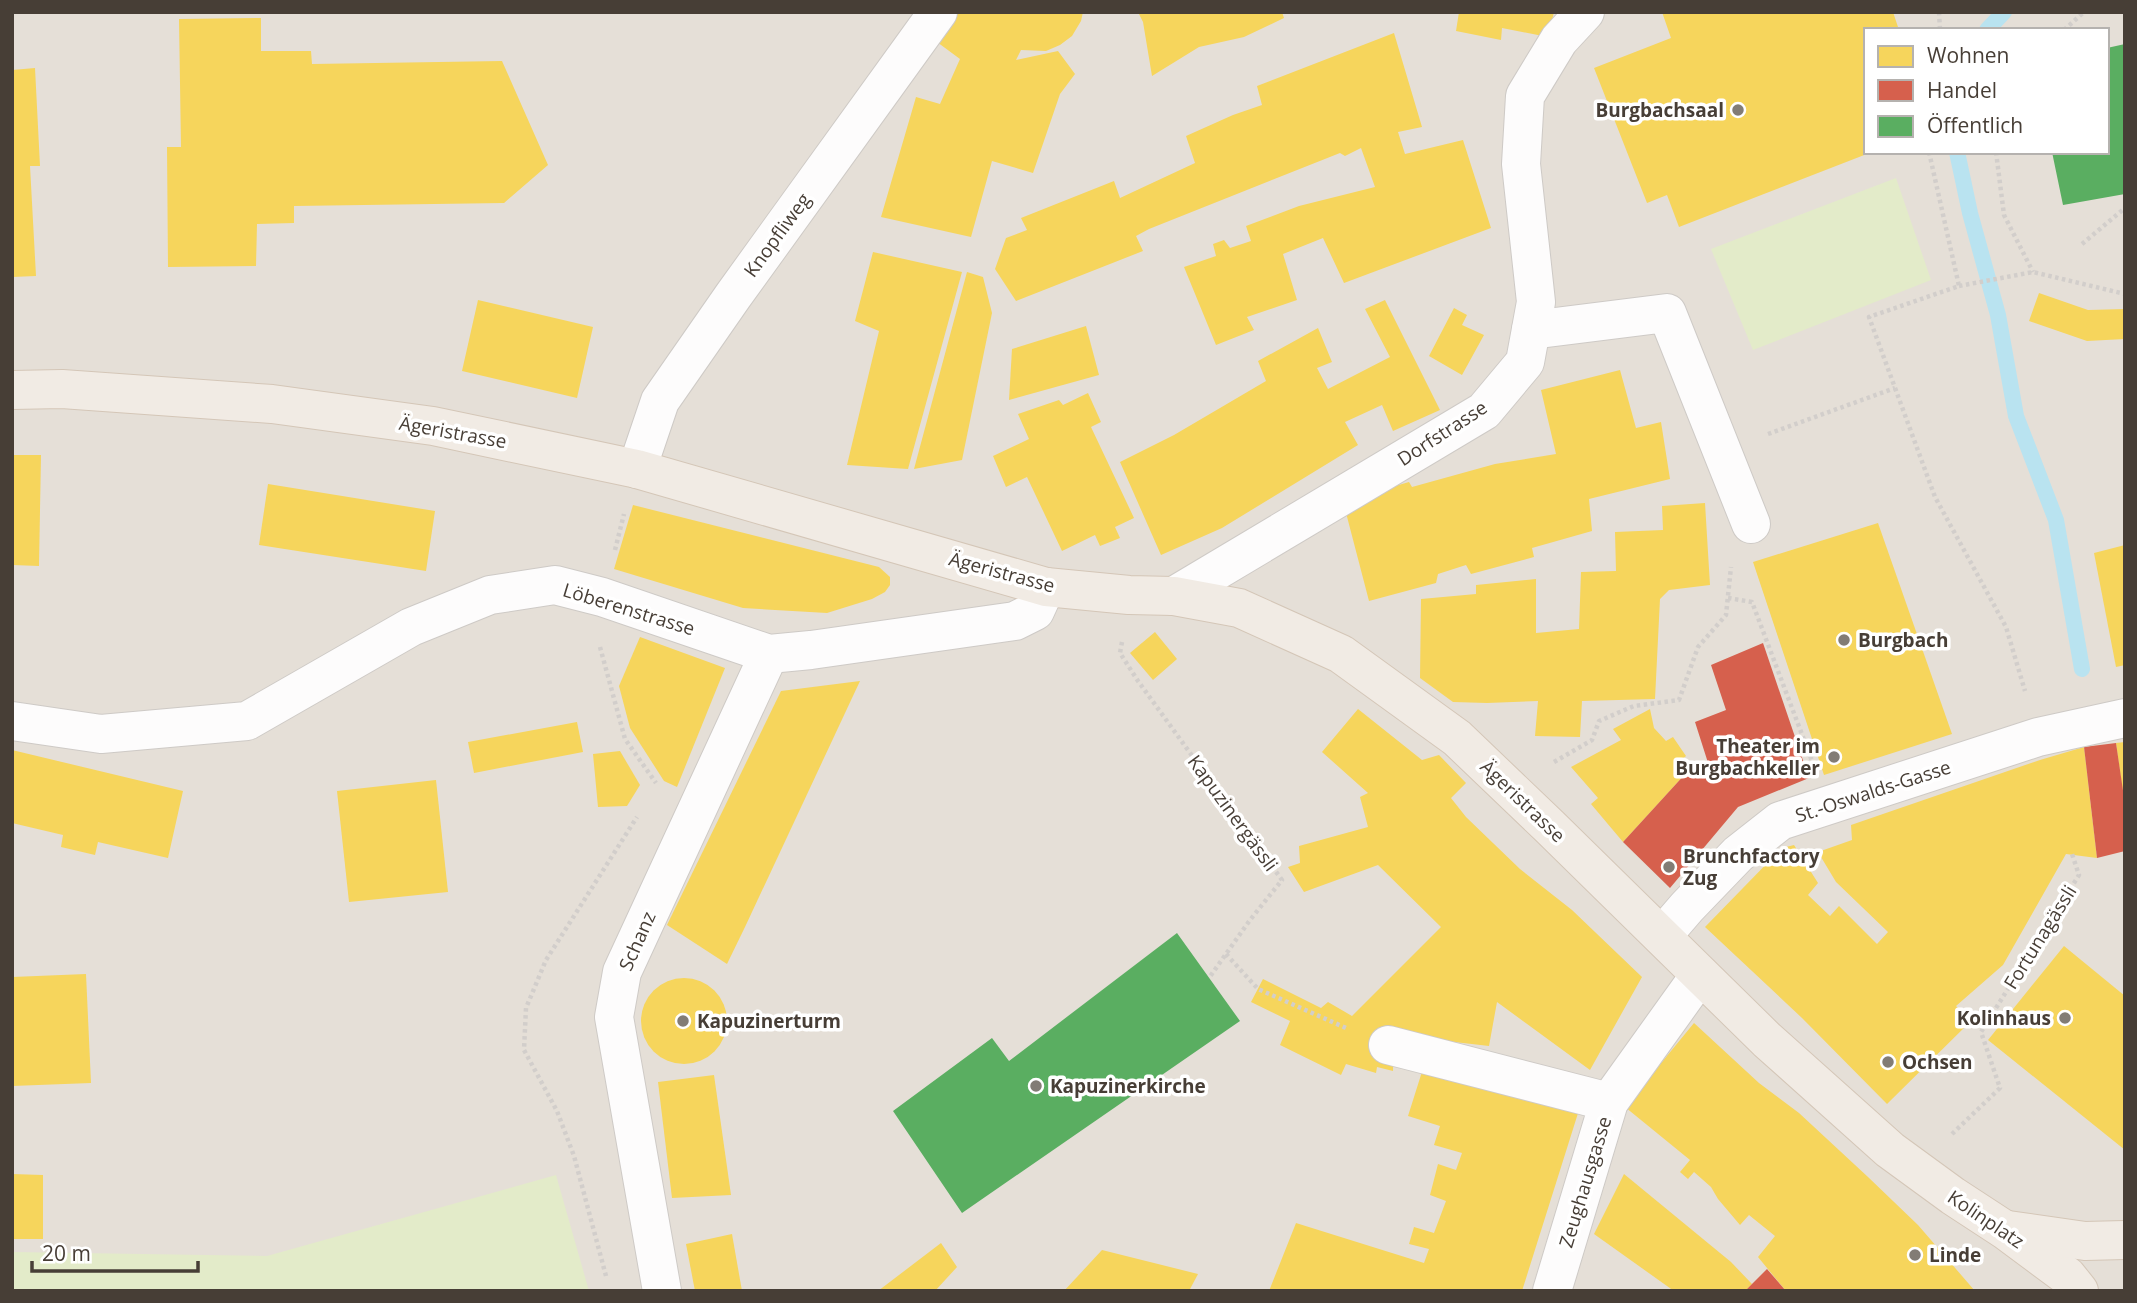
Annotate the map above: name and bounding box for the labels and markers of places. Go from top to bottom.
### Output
place label: Burgbachsaal [1595,97,1724,123]
marker: Burgbachsaal [1730,102,1746,118]
place label: Burgbach [1858,627,1948,653]
marker: Burgbach [1836,632,1852,648]
place label: Theater im Burgbachkeller [1675,733,1820,781]
marker: Theater im Burgbachkeller [1826,749,1842,765]
place label: Brunchfactory Zug [1683,843,1820,891]
marker: Brunchfactory Zug [1661,859,1677,875]
place label: Kolinhaus [1957,1005,2051,1031]
place label: Kapuzinerturm [697,1008,841,1034]
marker: Kolinhaus [2057,1010,2073,1026]
marker: Kapuzinerturm [675,1013,691,1029]
place label: Ochsen [1902,1049,1973,1075]
marker: Ochsen [1880,1054,1896,1070]
place label: Kapuzinerkirche [1050,1073,1206,1099]
marker: Kapuzinerkirche [1028,1078,1044,1094]
place label: Linde [1929,1242,1981,1268]
marker: Linde [1907,1247,1923,1263]

